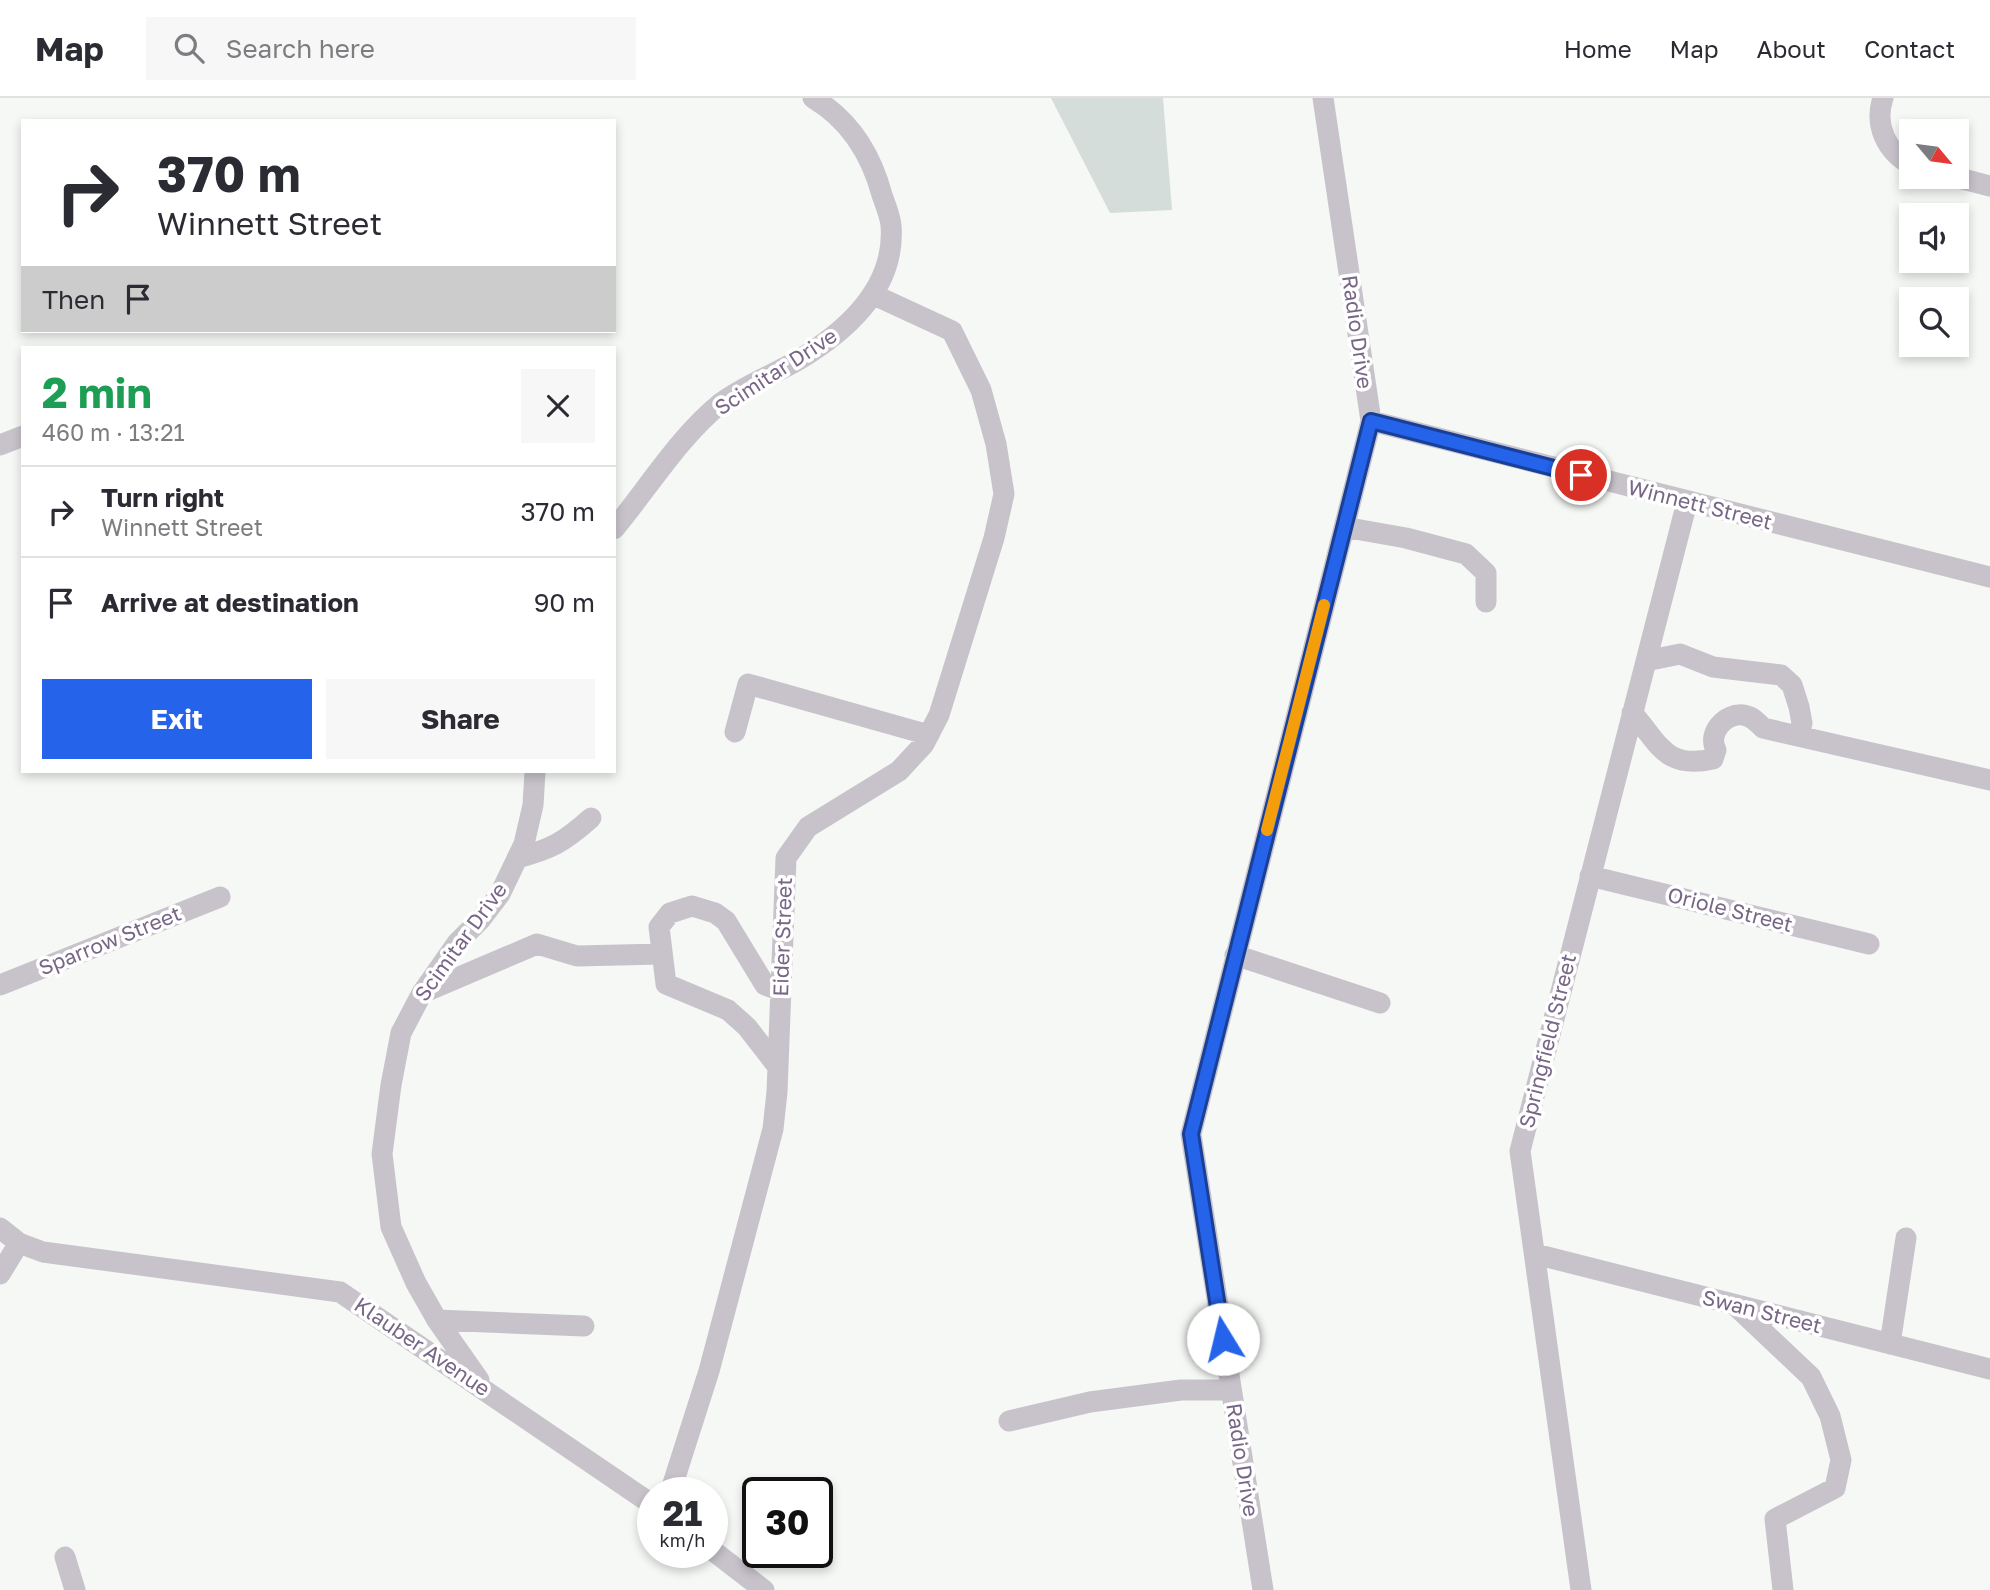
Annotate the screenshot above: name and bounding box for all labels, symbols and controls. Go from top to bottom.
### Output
search box [146,17,636,80]
text: Map [35,29,104,68]
icon: search [170,29,208,67]
text: Search here [226,33,375,64]
text: Home [1564,34,1632,63]
text: Map [1670,34,1719,63]
text: About [1757,34,1826,63]
text: Contact [1864,34,1955,63]
north arrow [1899,119,1969,189]
map controls [1899,119,1969,357]
text: 370 m [157,144,301,203]
icon: right [42,147,133,238]
button: sound [1899,203,1969,273]
text: Winnett Street [157,204,382,242]
street label: Radio Drive [1337,273,1379,390]
icon: arrive [119,280,157,318]
text: Then [42,284,105,315]
button: search [1899,287,1969,357]
street label: Scimitar Drive [709,322,841,420]
text: 2 min [42,367,152,417]
button: close [521,369,595,443]
text: 460 m · 13:21 [42,418,185,446]
pin [1551,445,1611,505]
icon: arrive [1562,456,1600,494]
street label: Winnett Street [1625,474,1775,535]
text: Turn right [101,482,224,513]
icon: right [42,493,80,531]
text: 370 m [520,496,595,527]
text: Winnett Street [101,513,263,541]
icon: arrive [42,584,80,622]
text: Arrive at destination [101,587,359,618]
text: 90 m [534,587,595,618]
button: Exit [42,679,312,759]
button: Share [326,679,595,759]
street label: Scimitar Drive [408,877,512,1006]
street label: Eider Street [767,877,797,997]
street label: Oriole Street [1665,881,1796,937]
street label: Sparrow Street [35,900,185,980]
street label: Springfield Street [1513,951,1581,1130]
street label: Swan Street [1700,1284,1825,1338]
street label: Klauber Avenue [350,1291,495,1401]
position arrow [1186,1302,1260,1376]
street label: Radio Drive [1221,1401,1265,1518]
speed limit sign: 30 [742,1477,833,1568]
text: 21 [663,1492,702,1534]
text: km/h [660,1529,705,1551]

